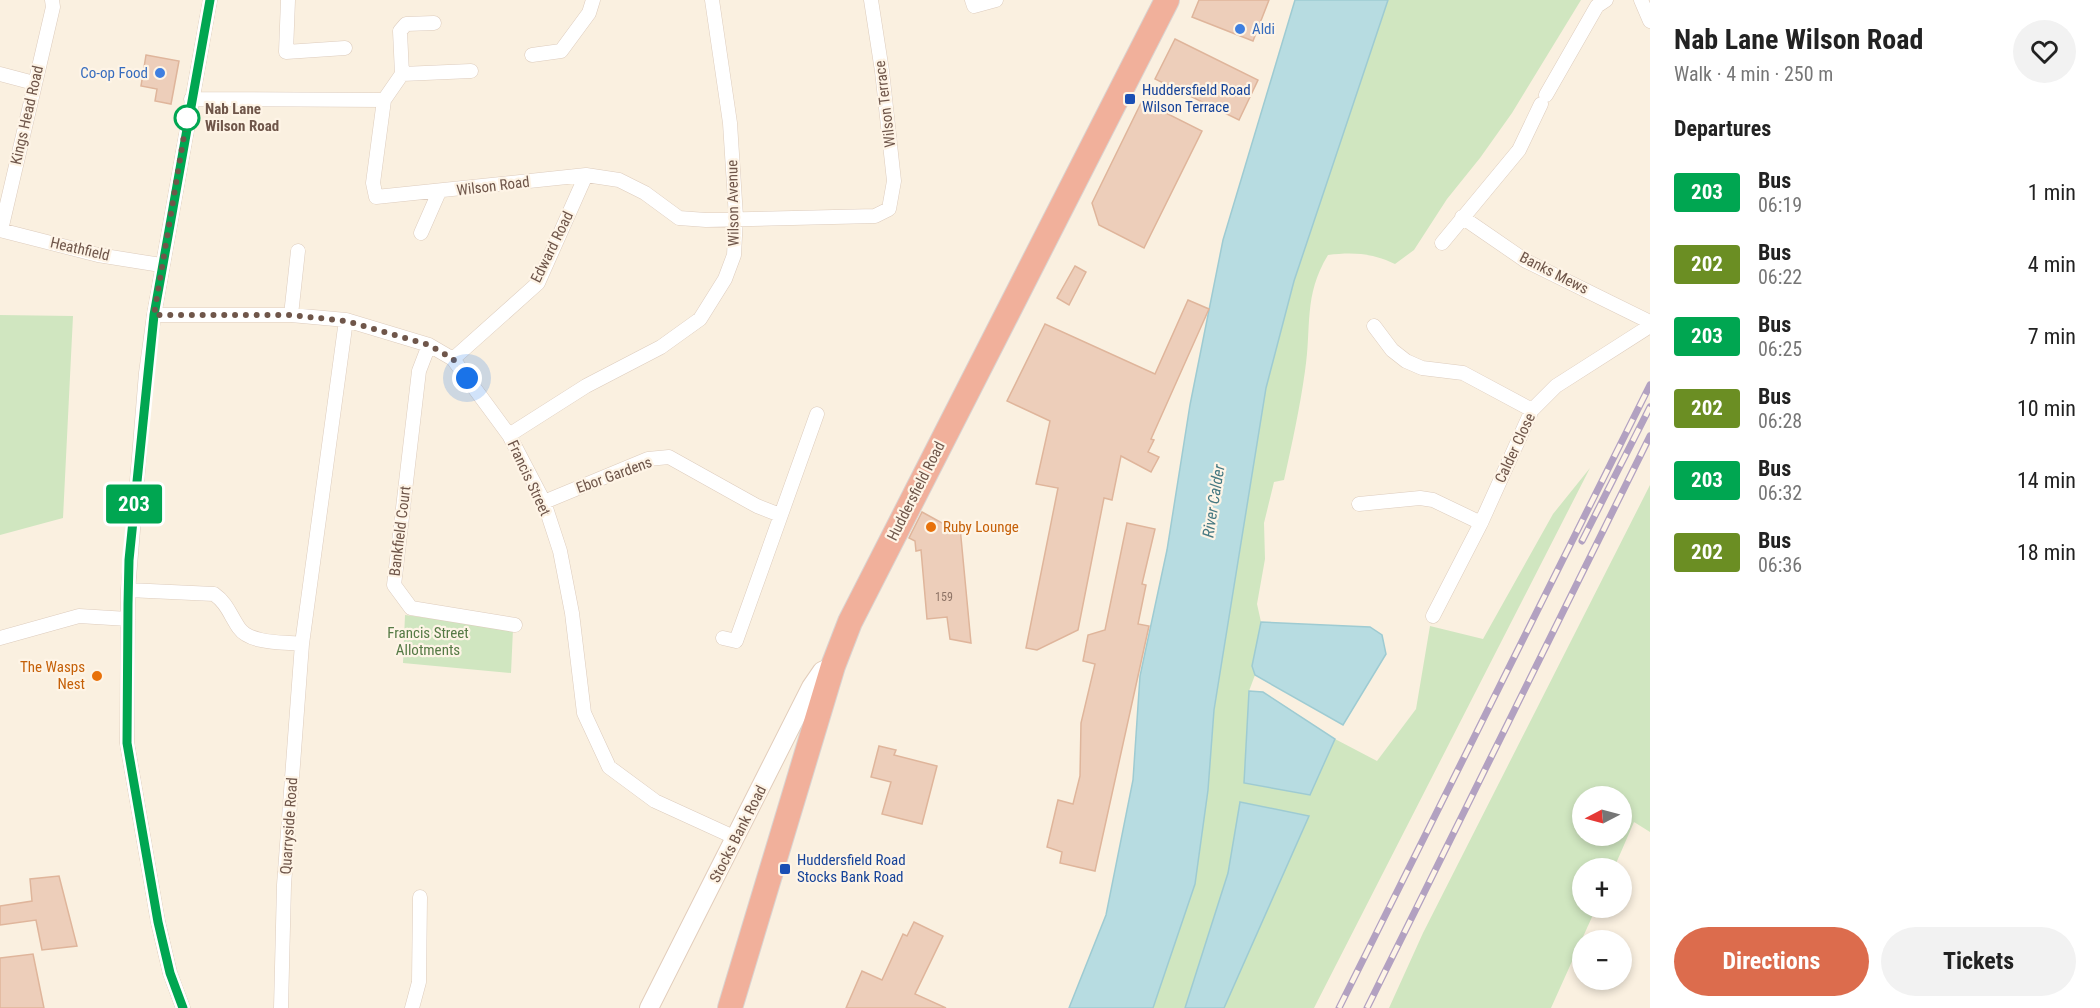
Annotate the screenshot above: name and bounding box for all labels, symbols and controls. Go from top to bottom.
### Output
place label: Aldi [1252,20,1275,38]
button: heart [2013,20,2076,83]
marker: Aldi [1233,22,1247,36]
text: Nab Lane Wilson Road [1674,23,1923,56]
street label: Wilson Terrace [871,60,899,148]
text: Walk · 4 min · 250 m [1674,62,1833,86]
street label: Kings Head Road [7,64,47,166]
place label: Co-op Food [80,64,148,82]
marker: Co-op Food [153,66,167,80]
place label: Huddersfield Road Wilson Terrace [1142,81,1251,116]
marker: Huddersfield Road Wilson Terrace [1123,92,1137,106]
place label: Nab Lane Wilson Road [205,100,279,135]
marker: Nab Lane Wilson Road [174,105,200,131]
text: Departures [1674,116,1771,141]
street label: Wilson Avenue [723,160,743,246]
text: Bus [1758,168,1791,193]
street label: Wilson Road [455,173,531,199]
text: 203 [1691,180,1723,204]
text: 1 min [2028,180,2076,205]
text: 06:19 [1758,193,1802,217]
street label: Edward Road [527,208,577,286]
street label: Heathfield [49,233,111,265]
text: Bus [1758,240,1791,265]
street label: Banks Mews [1517,248,1591,298]
text: 202 [1691,252,1723,276]
text: 4 min [2028,252,2076,277]
text: 06:22 [1758,265,1802,289]
text: Bus [1758,312,1791,337]
text: 203 [1691,324,1723,348]
text: 7 min [2028,324,2076,349]
text: 06:25 [1758,337,1802,361]
your location [452,363,482,393]
text: Bus [1758,384,1791,409]
text: 202 [1691,396,1723,420]
text: 10 min [2017,396,2076,421]
text: 06:28 [1758,409,1802,433]
street label: Calder Close [1491,410,1539,486]
street label: Francis Street [504,437,554,519]
street label: Huddersfield Road [883,438,949,544]
street label: Ebor Gardens [574,453,655,497]
text: Bus [1758,456,1791,481]
water label: River Calder [1198,462,1229,539]
text: 203 [1691,468,1723,492]
text: 14 min [2017,468,2076,493]
text: 06:32 [1758,481,1802,505]
line badge: 203 [100,484,168,524]
street label: Bankfield Court [386,485,414,577]
text: 203 [118,492,150,516]
place label: Ruby Lounge [943,518,1019,536]
marker: Ruby Lounge [924,520,938,534]
text: Bus [1758,528,1791,553]
text: 202 [1691,540,1723,564]
text: 18 min [2017,540,2076,565]
text: 06:36 [1758,553,1802,577]
house number: 159 [935,590,953,604]
park label: Francis Street Allotments [387,624,469,659]
place label: The Wasps Nest [20,658,85,693]
marker: The Wasps Nest [90,669,104,683]
street label: Quarryside Road [277,777,301,875]
street label: Stocks Bank Road [706,782,770,886]
north arrow [1572,786,1632,846]
map controls [1572,786,1632,990]
place label: Huddersfield Road Stocks Bank Road [797,851,906,886]
button: + [1572,858,1632,918]
marker: Huddersfield Road Stocks Bank Road [778,862,792,876]
button: Directions [1674,927,1869,996]
button: Tickets [1881,927,2076,996]
button: − [1572,930,1632,990]

